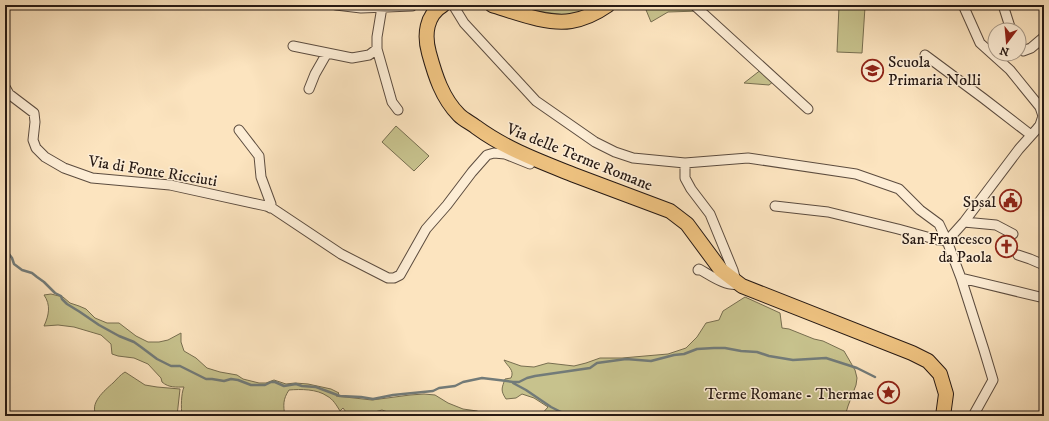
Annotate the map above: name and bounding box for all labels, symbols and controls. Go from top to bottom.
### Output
north arrow [987,22,1027,62]
text: N [998,43,1011,59]
place label: Scuola Primaria Nolli [888,52,981,90]
school or university icon: Scuola Primaria Nolli [859,57,885,83]
street label: Via delle Terme Romane [503,118,656,196]
street label: Via di Fonte Ricciuti [86,151,219,191]
public building icon: Spsal [998,188,1024,214]
place label: Spsal [963,192,996,212]
place label: San Francesco da Paola [901,229,992,267]
church icon: San Francesco da Paola [994,234,1020,260]
place icon: Terme Romane - Thermae [876,380,902,406]
place label: Terme Romane - Thermae [705,384,874,404]

